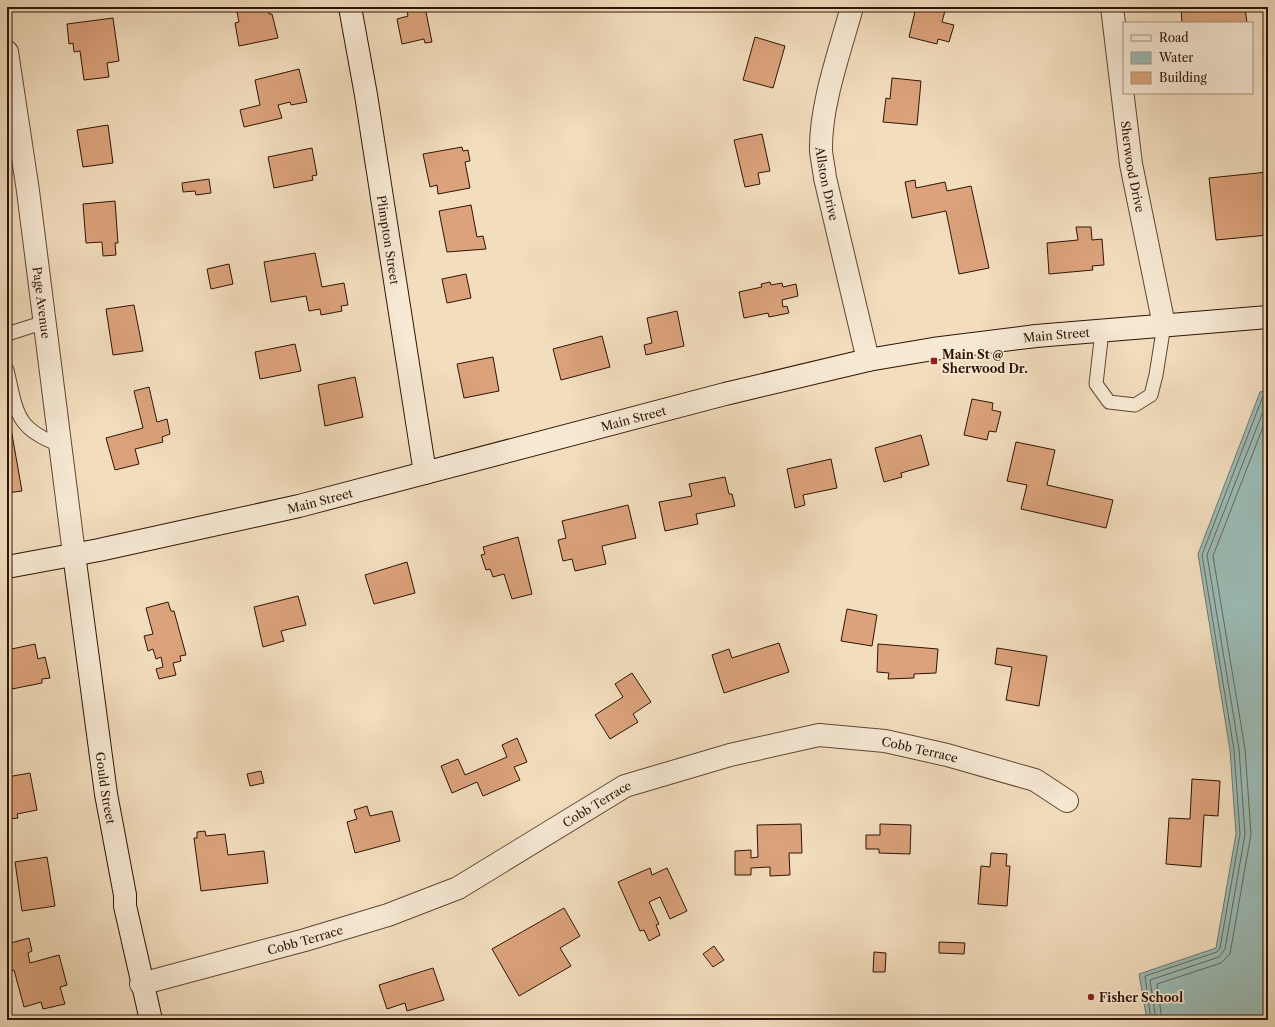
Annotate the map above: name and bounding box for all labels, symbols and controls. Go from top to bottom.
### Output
legend [1123,22,1253,94]
text: Road [1159,30,1189,45]
text: Water [1158,50,1193,65]
text: Building [1159,70,1207,85]
street label: Sherwood Drive [1118,120,1148,214]
street label: Allston Drive [813,145,842,222]
street label: Plimpton Street [374,194,403,286]
street label: Page Avenue [30,266,54,340]
street label: Main Street [1022,324,1091,345]
place label: Main St @ Sherwood Dr. [942,347,1028,376]
marker: Main St @ Sherwood Dr. [929,356,939,366]
street label: Main Street [599,402,668,434]
street label: Main Street [286,485,355,516]
street label: Cobb Terrace [880,733,960,765]
street label: Gould Street [93,751,119,826]
street label: Cobb Terrace [559,777,633,830]
street label: Cobb Terrace [266,921,345,957]
place label: Fisher School [1099,990,1183,1005]
marker: Fisher School [1086,992,1096,1002]

